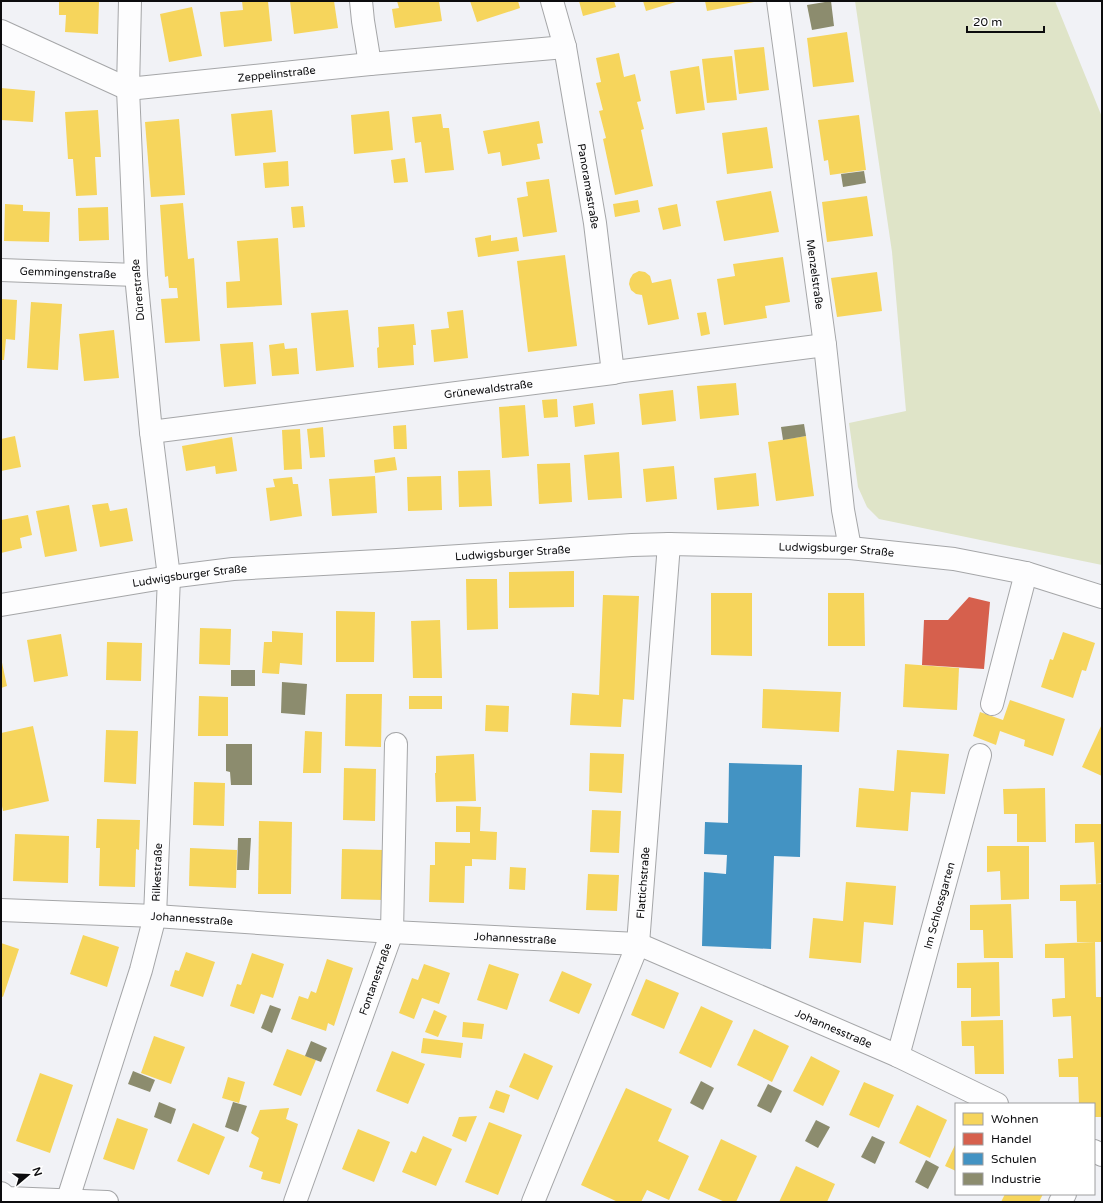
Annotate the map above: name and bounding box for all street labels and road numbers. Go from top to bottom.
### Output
street label: Zeppelinstraße [237,63,316,84]
street label: Panoramastraße [575,143,602,229]
street label: Menzelstraße [804,239,827,310]
street label: Dürerstraße [129,258,147,322]
street label: Gemmingenstraße [19,264,117,281]
street label: Grünewaldstraße [443,377,533,401]
street label: Ludwigsburger Straße [778,540,895,559]
street label: Ludwigsburger Straße [455,542,571,563]
street label: Ludwigsburger Straße [131,562,247,590]
street label: Rilkestraße [149,843,165,902]
street label: Flattichstraße [633,846,652,919]
street label: Im Schlossgarten [921,860,957,951]
street label: Johannesstraße [150,909,233,928]
street label: Johannesstraße [474,930,557,947]
street label: Fontanestraße [356,941,394,1017]
street label: Johannesstraße [793,1006,874,1051]

